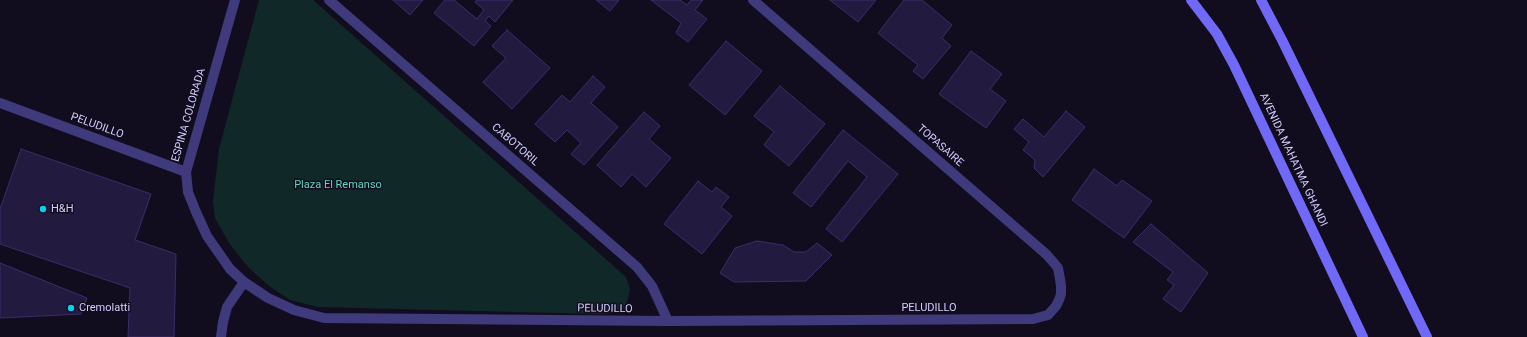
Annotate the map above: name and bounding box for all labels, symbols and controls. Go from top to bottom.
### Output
street label: ESPINA COLORADA [169,67,209,163]
street label: AVENIDA MAHATMA GHANDI [1256,91,1330,229]
street label: PELUDILLO [69,110,125,142]
street label: CABOTORIL [489,121,541,169]
street label: TOPASAIRE [914,122,966,170]
park label: Plaza El Remanso [294,178,382,192]
place label: H&H [51,202,74,216]
marker: H&H [38,204,48,214]
place label: Cremolatti [79,301,130,315]
street label: PELUDILLO [901,301,957,315]
street label: PELUDILLO [577,302,633,316]
marker: Cremolatti [66,303,76,313]

